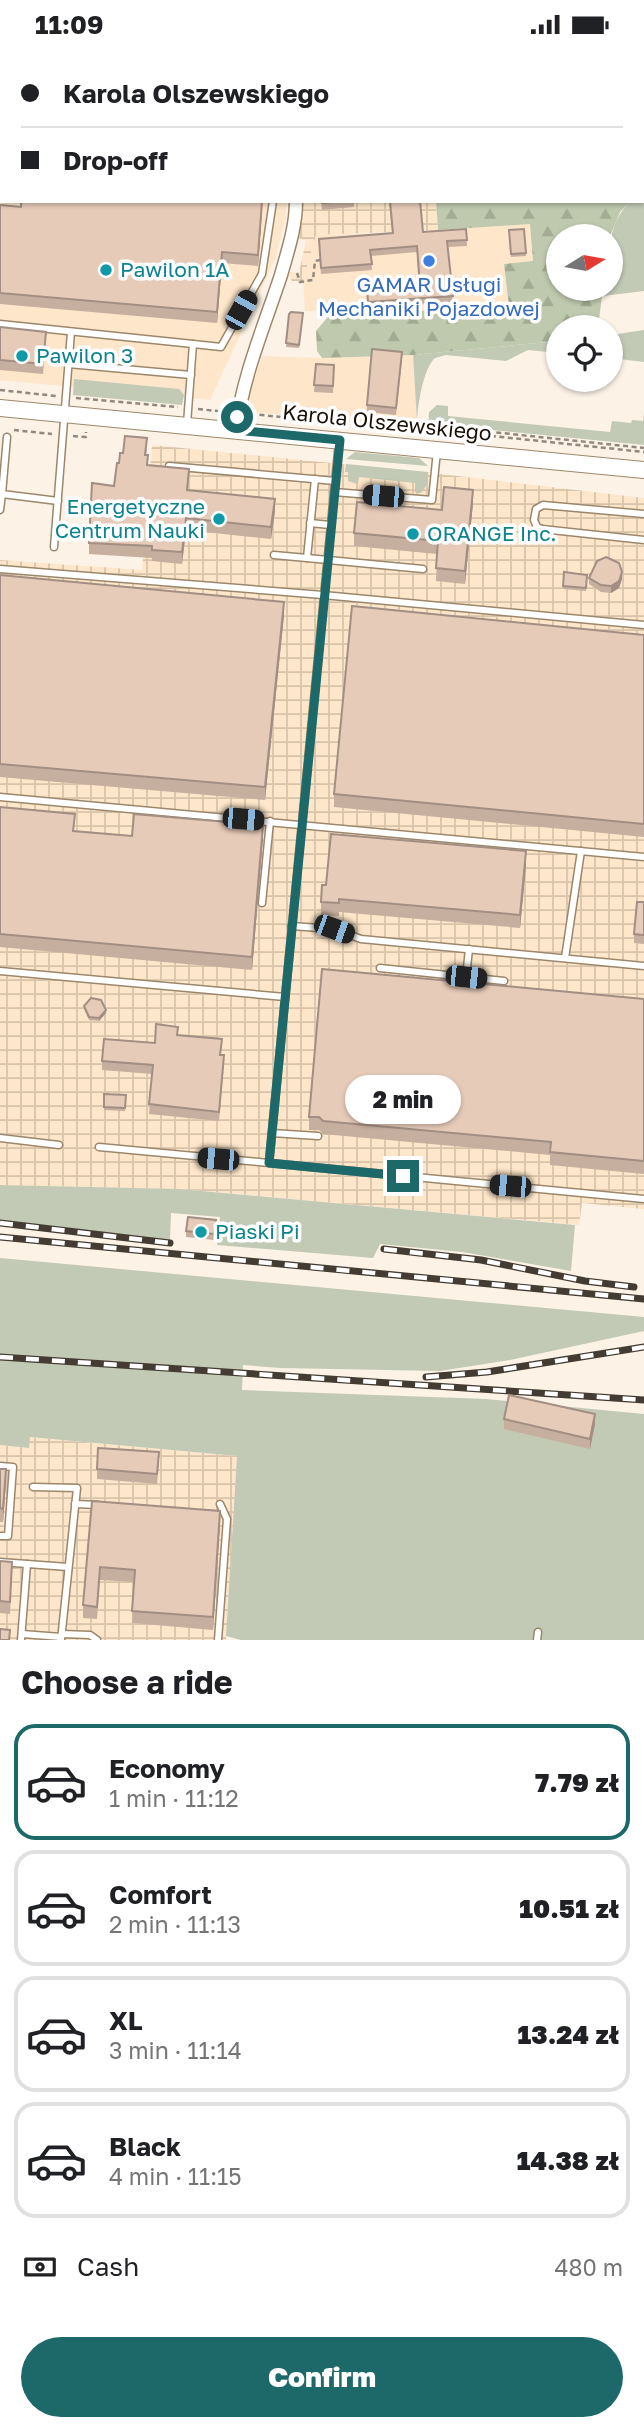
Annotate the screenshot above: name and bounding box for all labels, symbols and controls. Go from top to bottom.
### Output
text: 11:09 [35,9,104,40]
text: Karola Olszewskiego [63,78,329,109]
text: Drop-off [63,145,168,176]
north arrow [546,224,623,301]
map controls [546,224,623,392]
marker: GAMAR Usługi Mechaniki Pojazdowej [421,253,437,269]
place label: Pawilon 1A [120,256,229,282]
marker: Pawilon 1A [98,262,114,278]
place label: GAMAR Usługi Mechaniki Pojazdowej [318,271,540,321]
car [222,287,261,333]
button: locate [546,315,623,392]
place label: Pawilon 3 [36,342,133,368]
marker: Pawilon 3 [14,348,30,364]
street label: Karola Olszewskiego [281,398,493,446]
route start [221,401,253,433]
car [362,484,405,508]
place label: Energetyczne Centrum Nauki [55,493,205,543]
marker: Energetyczne Centrum Nauki [211,511,227,527]
place label: ORANGE Inc. [427,520,557,546]
marker: ORANGE Inc. [405,526,421,542]
car [222,807,265,831]
car [311,912,358,946]
car [445,964,488,990]
callout: 2 min [345,1075,461,1123]
text: 2 min [373,1085,433,1113]
car [197,1147,240,1171]
route end [387,1160,419,1192]
car [489,1174,532,1198]
place label: Piaski Pi [215,1218,300,1244]
marker: Piaski Pi [193,1224,209,1240]
text: Choose a ride [21,1663,233,1701]
icon: car [25,1751,88,1814]
text: Economy [109,1753,225,1784]
text: 7.79 zł [535,1767,619,1798]
text: 1 min · 11:12 [109,1784,239,1812]
icon: car [25,1877,88,1940]
text: Comfort [109,1879,212,1910]
text: 10.51 zł [519,1893,619,1924]
text: 2 min · 11:13 [109,1910,241,1938]
icon: car [25,2003,88,2066]
text: XL [109,2005,143,2036]
text: 13.24 zł [518,2019,619,2050]
text: 3 min · 11:14 [109,2036,242,2064]
icon: car [25,2129,88,2192]
text: Black [109,2131,181,2162]
text: 14.38 zł [517,2145,619,2176]
text: 4 min · 11:15 [109,2162,242,2190]
icon: cash [21,2248,59,2286]
text: Cash [77,2251,139,2282]
text: 480 m [555,2253,623,2281]
button: Confirm [21,2337,623,2417]

